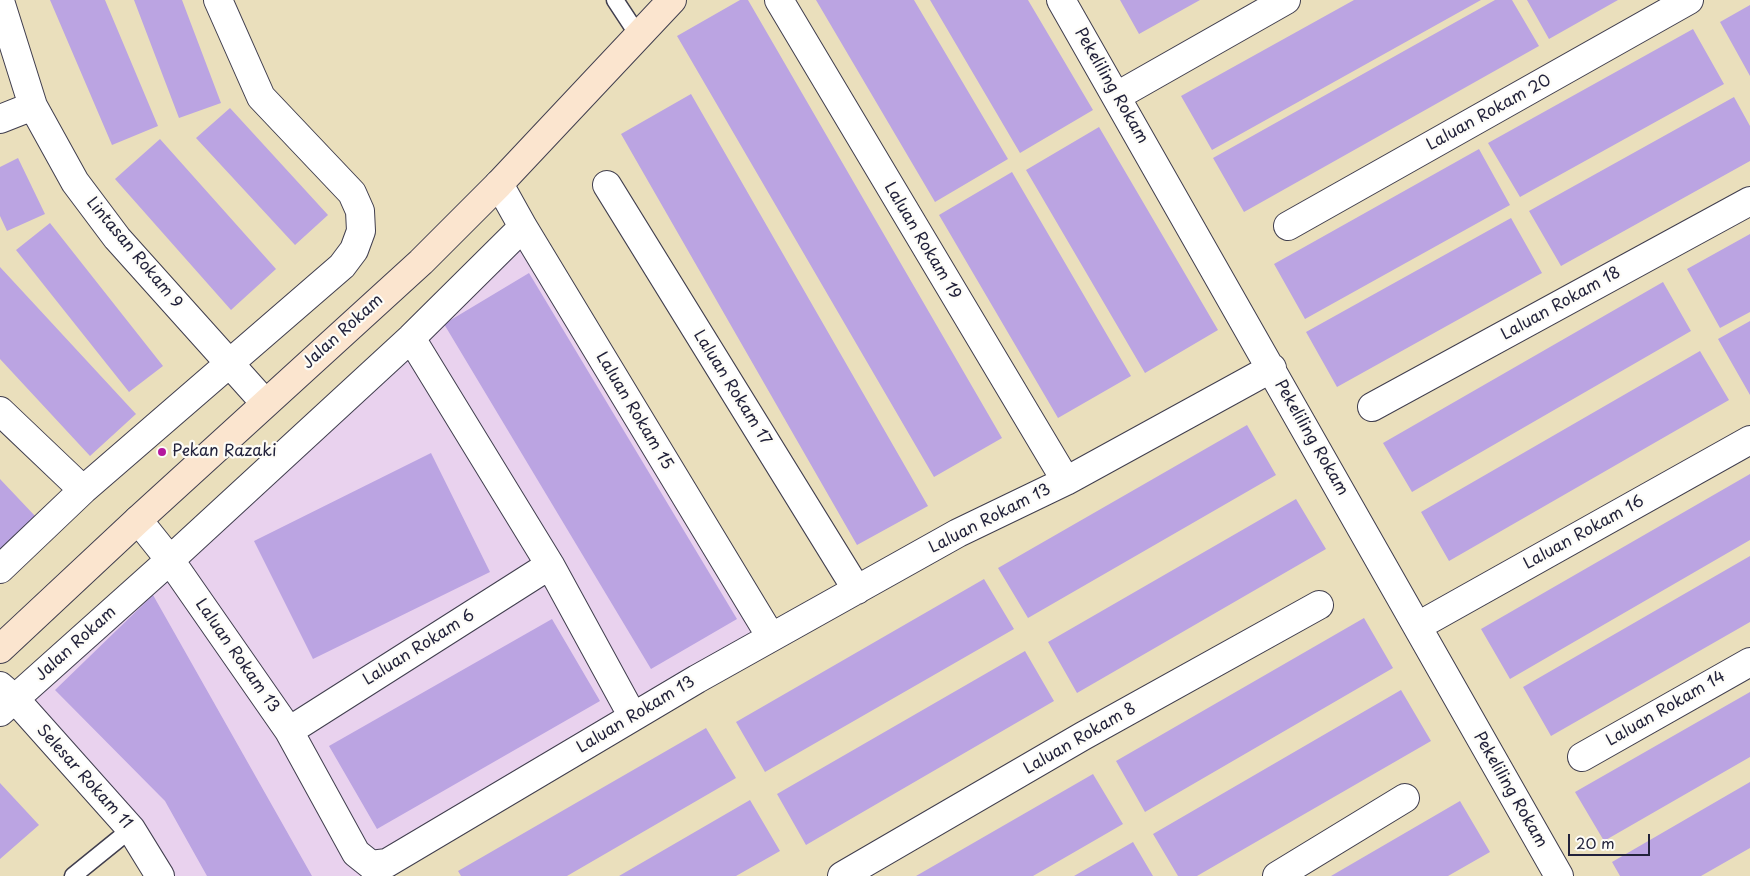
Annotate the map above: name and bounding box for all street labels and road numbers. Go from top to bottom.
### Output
street label: Pekeliling Rokam [1070,25,1152,147]
street label: Laluan Rokam 20 [1423,71,1555,155]
street label: Laluan Rokam 19 [880,179,964,303]
street label: Lintasan Rokam 9 [82,194,186,312]
street label: Laluan Rokam 18 [1498,263,1624,345]
street label: Jalan Rokam [299,291,387,373]
street label: Laluan Rokam 17 [689,327,775,449]
street label: Laluan Rokam 15 [591,349,677,473]
street label: Pekeliling Rokam [1270,377,1352,499]
street label: Laluan Rokam 13 [926,480,1054,558]
street label: Laluan Rokam 16 [1520,492,1648,574]
street label: Laluan Rokam 13 [191,596,283,716]
street label: Jalan Rokam [32,603,120,685]
street label: Laluan Rokam 6 [360,606,478,690]
street label: Laluan Rokam 14 [1603,667,1729,751]
street label: Laluan Rokam 13 [574,672,698,758]
street label: Laluan Rokam 8 [1020,699,1140,779]
street label: Selesar Rokam 11 [32,721,136,833]
street label: Pekeliling Rokam [1469,729,1551,851]

